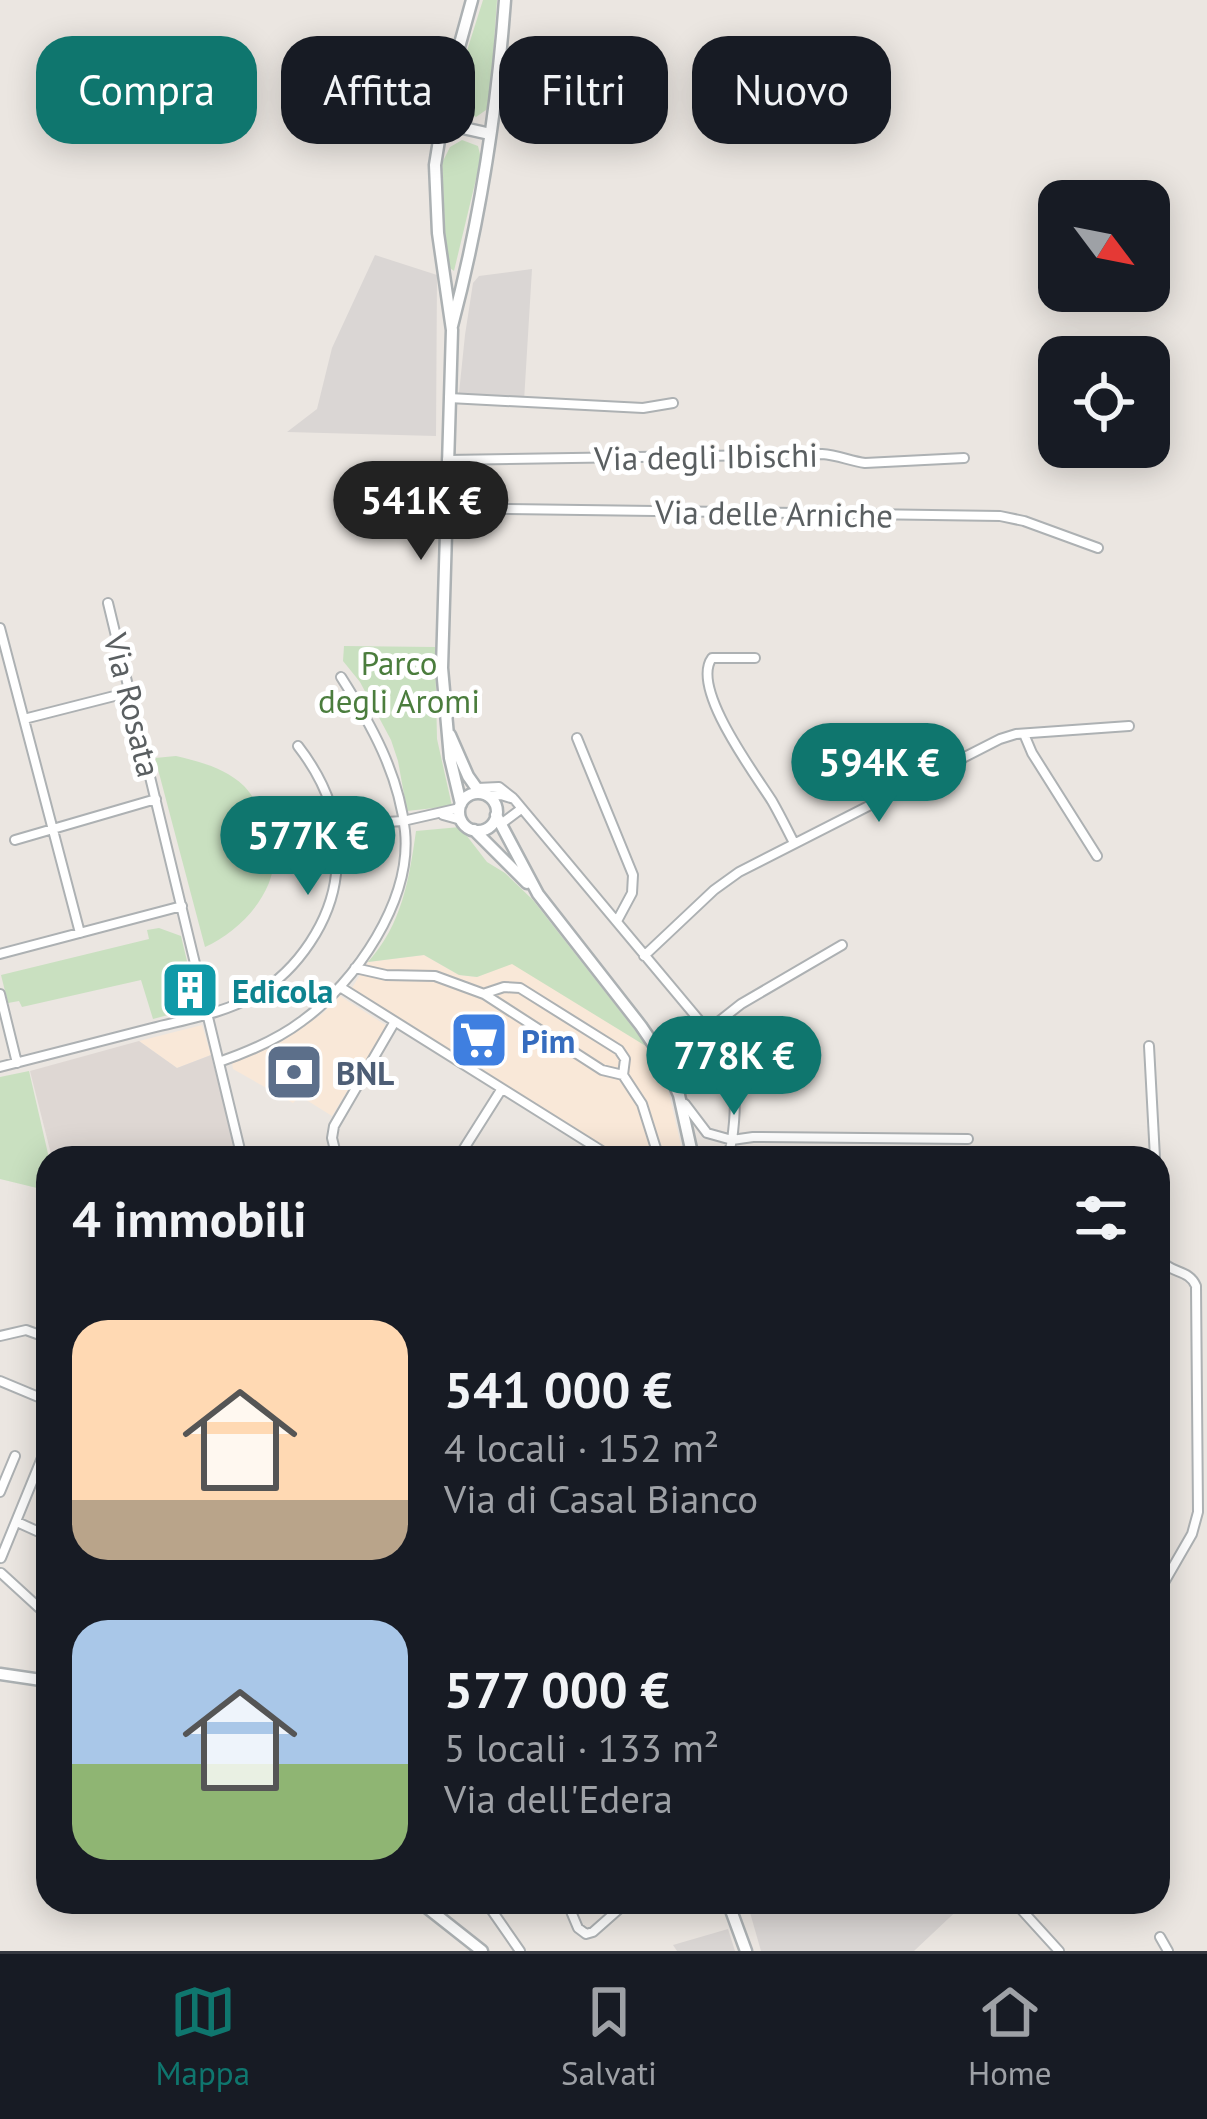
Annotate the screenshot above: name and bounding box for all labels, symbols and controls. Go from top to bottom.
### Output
chip: Compra [36,36,257,144]
chip: Affitta [281,36,475,144]
chip: Filtri [499,36,668,144]
chip: Nuovo [692,36,891,144]
north arrow [1038,180,1170,312]
map controls [1038,180,1170,468]
button: locate [1038,336,1170,468]
street label: Via degli Ibischi [593,433,818,479]
pin: 541K € [323,461,519,563]
text: 541K € [360,474,482,525]
street label: Via delle Arniche [654,489,893,537]
street label: Via Rosata [94,628,172,781]
park label: Parco degli Aromi [318,641,480,722]
pin: 594K € [781,723,977,825]
text: 594K € [818,736,940,787]
pin: 577K € [210,796,406,898]
text: 577K € [247,809,369,860]
building icon: Edicola [159,959,221,1021]
place label: Edicola [232,969,333,1012]
supermarket icon: Pim [448,1009,510,1071]
pin: 778K € [636,1016,832,1118]
place label: Pim [521,1019,575,1062]
text: 778K € [673,1029,795,1080]
bank icon: BNL [263,1041,325,1103]
place label: BNL [336,1051,394,1094]
text: 4 immobili [72,1185,307,1251]
icon: filters [1068,1185,1134,1251]
text: 541 000 € [444,1356,672,1422]
icon: home [168,1368,312,1512]
text: 4 locali · 152 m² [444,1422,719,1473]
text: Via di Casal Bianco [444,1473,758,1524]
text: 577 000 € [444,1656,669,1722]
icon: home [168,1668,312,1812]
text: 5 locali · 133 m² [444,1722,719,1773]
text: Via dell'Edera [444,1773,673,1824]
tab: Mappa [156,1979,250,2094]
tab: Salvati [561,1979,657,2094]
tab: Home [968,1979,1051,2094]

